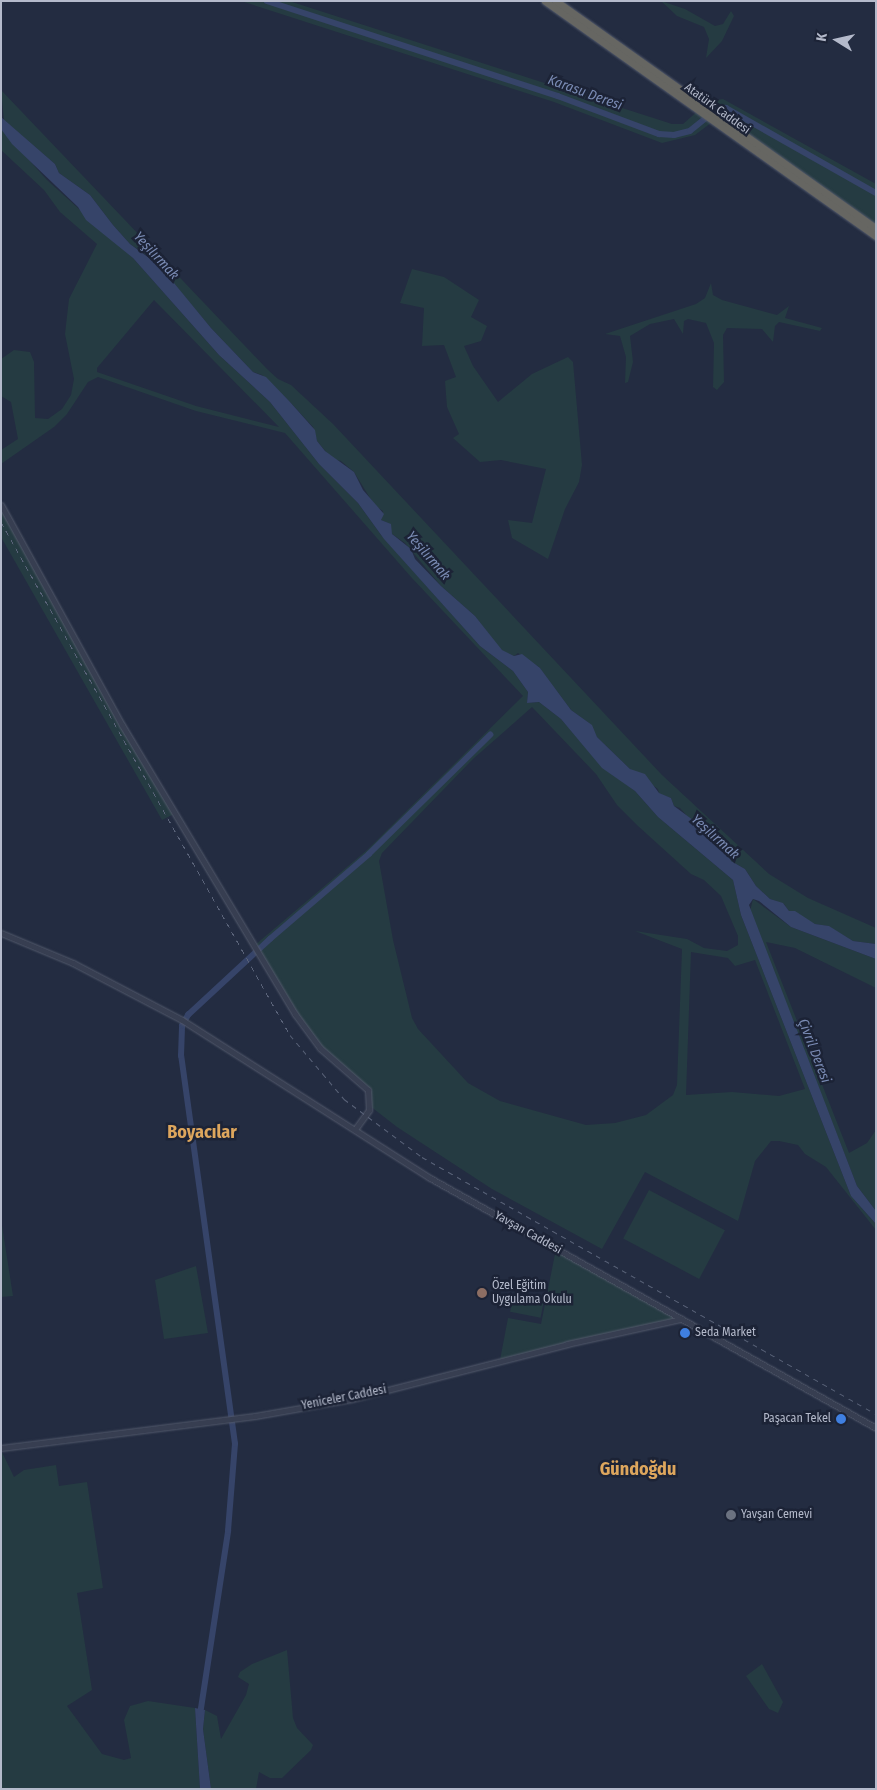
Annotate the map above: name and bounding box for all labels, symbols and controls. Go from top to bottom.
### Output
north arrow [812,15,862,65]
text: K [813,32,831,43]
water label: Karasu Deresi [545,72,625,114]
street label: Atatürk Caddesi [681,80,753,138]
water label: Yeşilırmak [130,229,182,283]
water label: Yeşilırmak [402,528,454,584]
water label: Yeşilırmak [687,811,743,863]
water label: Çivril Deresi [794,1016,834,1086]
district label: Boyacılar [167,1121,237,1143]
street label: Yavşan Caddesi [492,1209,564,1257]
place label: Özel Eğitim Uygulama Okulu [492,1279,572,1307]
marker: Özel Eğitim Uygulama Okulu [476,1287,488,1299]
place label: Seda Market [695,1326,756,1340]
marker: Seda Market [679,1327,691,1339]
street label: Yeniceler Caddesi [300,1383,388,1413]
place label: Paşacan Tekel [763,1412,831,1426]
marker: Paşacan Tekel [835,1413,847,1425]
district label: Gündoğdu [600,1458,676,1480]
place label: Yavşan Cemevi [741,1508,812,1522]
marker: Yavşan Cemevi [725,1509,737,1521]

